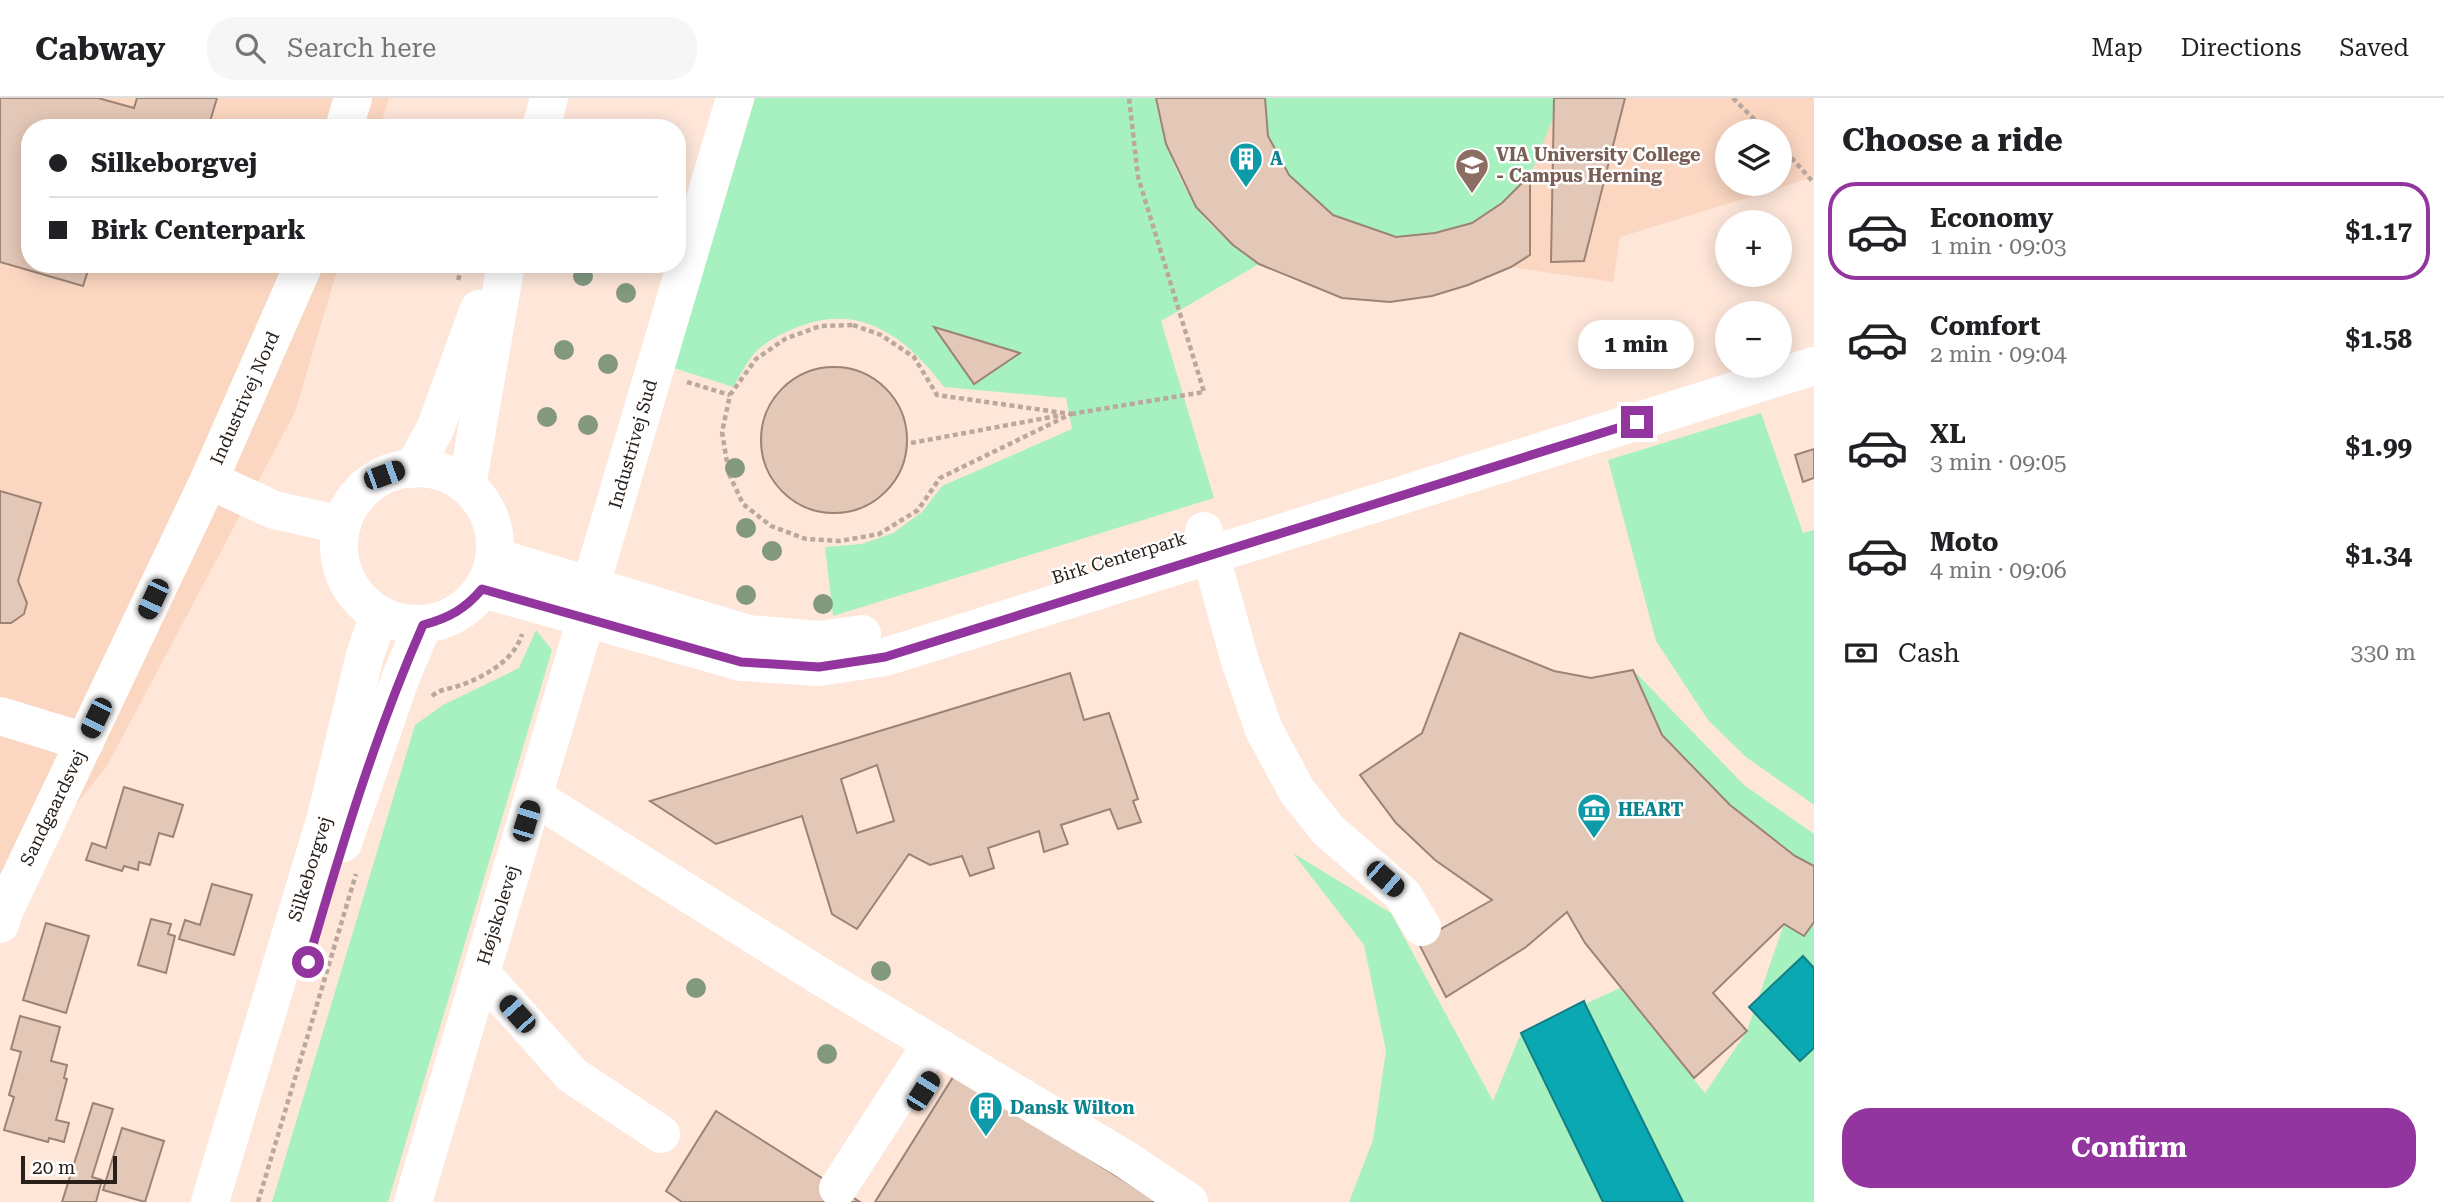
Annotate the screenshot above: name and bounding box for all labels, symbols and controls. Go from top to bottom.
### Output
search box [207,17,697,80]
text: Cabway [35,29,165,68]
icon: search [231,29,269,67]
text: Search here [287,33,436,63]
text: Map [2091,34,2143,62]
text: Directions [2181,34,2301,62]
text: Saved [2339,34,2409,62]
map controls [1715,119,1792,378]
button: layers [1715,119,1792,196]
text: Choose a ride [1842,121,2063,159]
building icon: A [1227,140,1265,189]
place label: VIA University College - Campus Herning [1496,144,1701,186]
school or university icon: VIA University College - Campus Herning [1453,146,1491,195]
text: Silkeborgvej [91,148,257,178]
place label: A [1270,148,1283,169]
icon: car [1846,200,1909,263]
text: Economy [1930,203,2053,233]
button: + [1715,210,1792,287]
text: Birk Centerpark [91,215,305,245]
text: $1.17 [2346,216,2412,246]
text: 1 min · 09:03 [1930,233,2067,260]
button: − [1715,301,1792,378]
icon: car [1846,308,1909,371]
text: Comfort [1930,311,2040,341]
callout: 1 min [1579,320,1695,370]
text: $1.58 [2346,324,2412,354]
street label: Industrivej Nord [206,328,283,468]
text: 1 min [1604,331,1668,358]
text: 2 min · 09:04 [1930,341,2067,368]
street label: Industrivej Sud [604,376,661,511]
route end [1621,406,1653,438]
icon: car [1846,416,1909,479]
text: XL [1930,419,1966,449]
text: $1.99 [2346,432,2412,462]
text: 3 min · 09:05 [1930,449,2067,476]
car [361,458,408,492]
icon: car [1846,524,1909,587]
street label: Birk Centerpark [1049,527,1189,588]
text: Moto [1930,527,1999,557]
text: $1.34 [2346,540,2412,570]
text: 4 min · 09:06 [1930,557,2067,584]
car [135,576,172,622]
icon: cash [1842,634,1880,672]
text: Cash [1898,638,1960,668]
text: 330 m [2351,639,2416,666]
car [78,695,115,741]
street label: Sandgaardsvej [16,747,90,869]
museum icon: HEART [1575,791,1613,840]
car [510,798,543,844]
place label: HEART [1618,799,1684,820]
street label: Silkeborgvej [284,814,335,924]
car [1363,857,1408,901]
street label: Højskolevej [472,863,523,967]
route start [292,946,324,978]
car [496,991,539,1037]
car [903,1068,944,1114]
building icon: Dansk Wilton [967,1089,1005,1138]
place label: Dansk Wilton [1010,1097,1135,1118]
button: Confirm [1842,1108,2416,1188]
scale bar [21,1153,117,1185]
text: 20 m [32,1156,75,1179]

